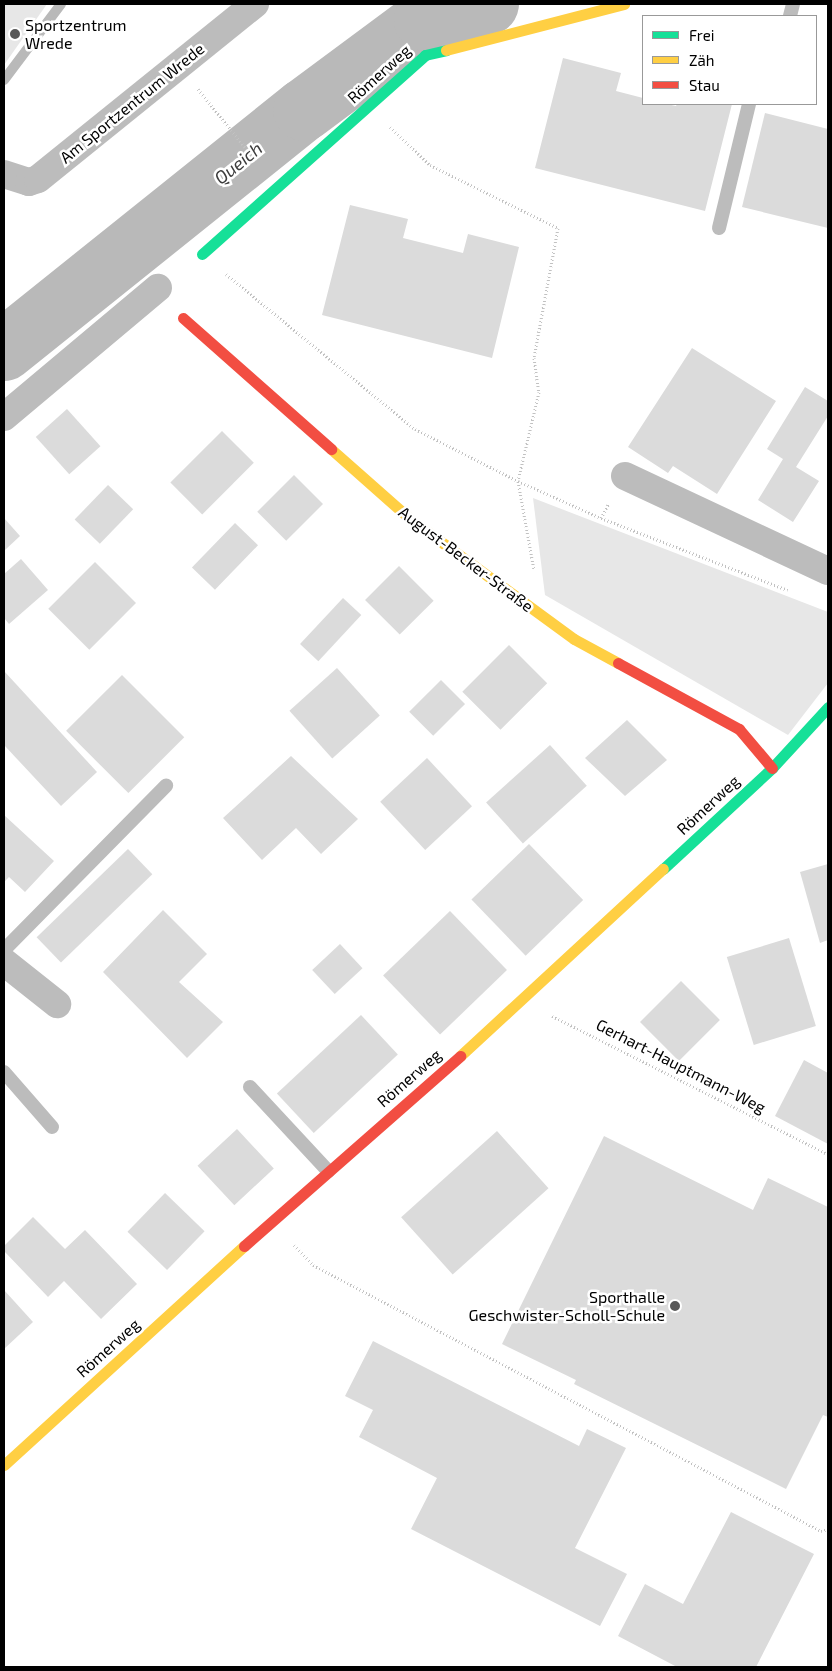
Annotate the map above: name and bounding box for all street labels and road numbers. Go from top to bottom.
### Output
street label: Am Sportzentrum Wrede [56,39,208,167]
street label: Römerweg [343,41,415,107]
street label: August-Becker-Straße [395,502,537,616]
street label: Römerweg [673,771,743,839]
street label: Gerhart-Hauptmann-Weg [593,1015,769,1117]
street label: Römerweg [373,1045,445,1111]
street label: Römerweg [72,1315,144,1381]

